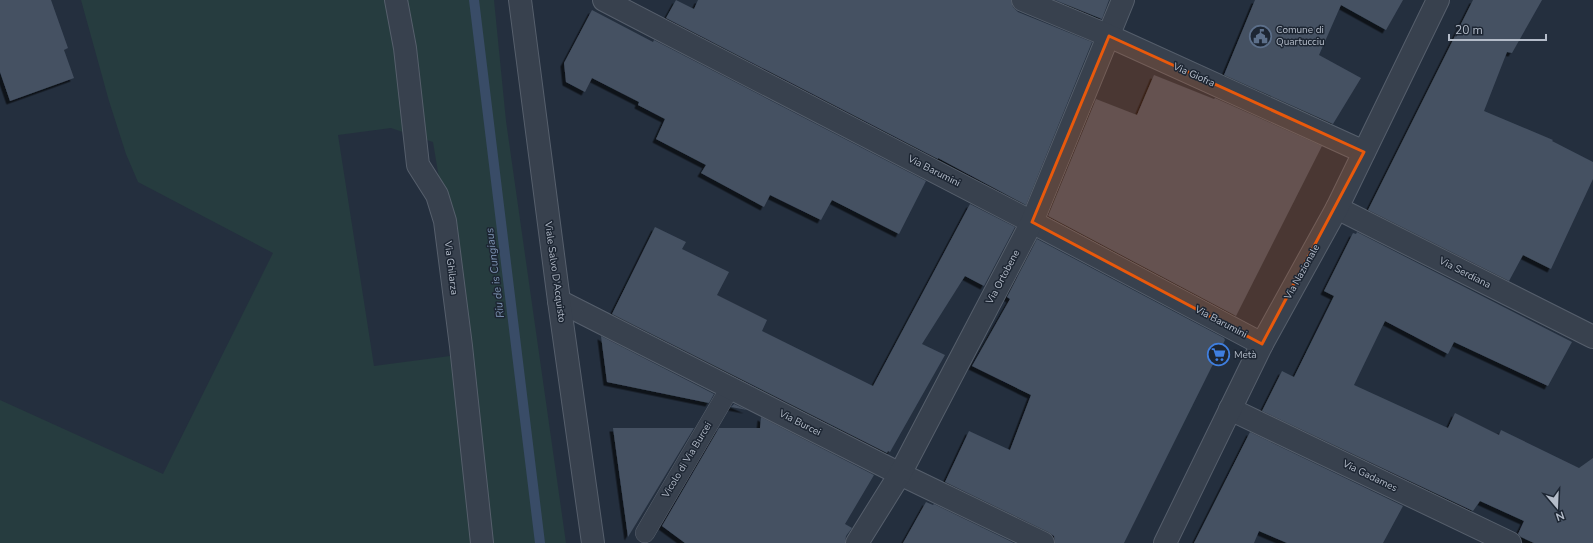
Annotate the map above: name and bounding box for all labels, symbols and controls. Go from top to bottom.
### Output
scale bar [1449,16,1546,42]
text: 20 m [1455,22,1483,38]
public building icon: Comune di Quartucciu [1247,23,1273,49]
place label: Comune di Quartucciu [1276,23,1325,49]
street label: Via Giofra [1170,59,1217,90]
street label: Via Barumini [904,151,963,190]
street label: Viale Salvo D'Acquisto [541,220,569,324]
water label: Riu de is Cungiaus [482,227,508,319]
street label: Via Ghilarza [441,239,461,296]
street label: Via Nazionale [1280,242,1323,303]
street label: Via Ortobene [982,247,1023,308]
street label: Via Serdiana [1436,253,1493,292]
street label: Via Barumini [1192,302,1250,342]
supermarket icon: Metà [1205,342,1231,368]
place label: Metà [1234,348,1257,362]
street label: Via Burcei [776,406,823,439]
street label: Vicolo di Via Burcei [658,419,715,501]
street label: Via Gadames [1339,456,1400,495]
north arrow [1537,487,1577,527]
text: N [1554,508,1566,524]

